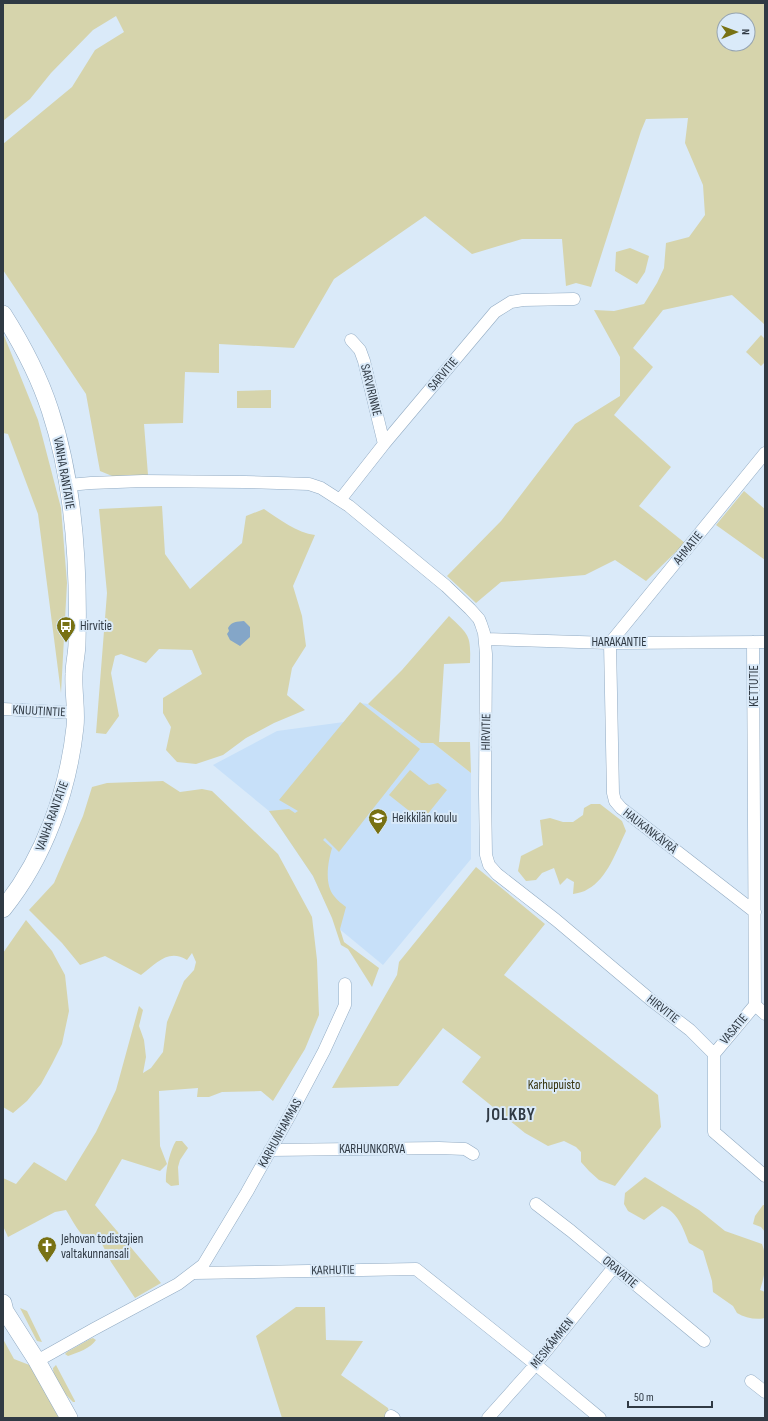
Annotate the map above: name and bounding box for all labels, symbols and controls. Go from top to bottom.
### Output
north arrow [716,12,756,52]
text: N [739,29,752,35]
street label: SARVITIE [424,354,462,394]
street label: SARVIRINNE [357,362,385,418]
street label: VANHA RANTATIE [50,436,78,510]
street label: AHMATIE [669,528,706,569]
bus stop icon: Hirvitie [55,615,77,643]
place label: Hirvitie [80,618,112,634]
street label: HARAKANTIE [591,634,647,650]
street label: KETTUTIE [746,665,762,707]
street label: KNUUTINTIE [12,702,66,720]
street label: HIRVITIE [478,713,494,751]
street label: VANHA RANTATIE [32,779,72,853]
street label: HAUKANKÄYRÄ [620,805,681,857]
school or university icon: Heikkilän koulu [367,807,389,835]
place label: Heikkilän koulu [392,810,457,826]
street label: HIRVITIE [644,991,682,1027]
street label: VASATIE [717,1010,751,1048]
park label: Karhupuisto [528,1077,580,1093]
street label: KARHUNHAMMAS [255,1096,306,1170]
district label: JOLKBY [485,1105,536,1125]
street label: KARHUNKORVA [339,1141,406,1157]
place label: Jehovan todistajien valtakunnansali [60,1231,143,1262]
church icon: Jehovan todistajien valtakunnansali [36,1235,58,1263]
street label: ORAVATIE [599,1253,641,1291]
street label: KARHUTIE [311,1262,355,1278]
street label: MESIKÄMMEN [527,1315,577,1371]
scale bar [628,1383,712,1409]
text: 50 m [634,1390,654,1405]

